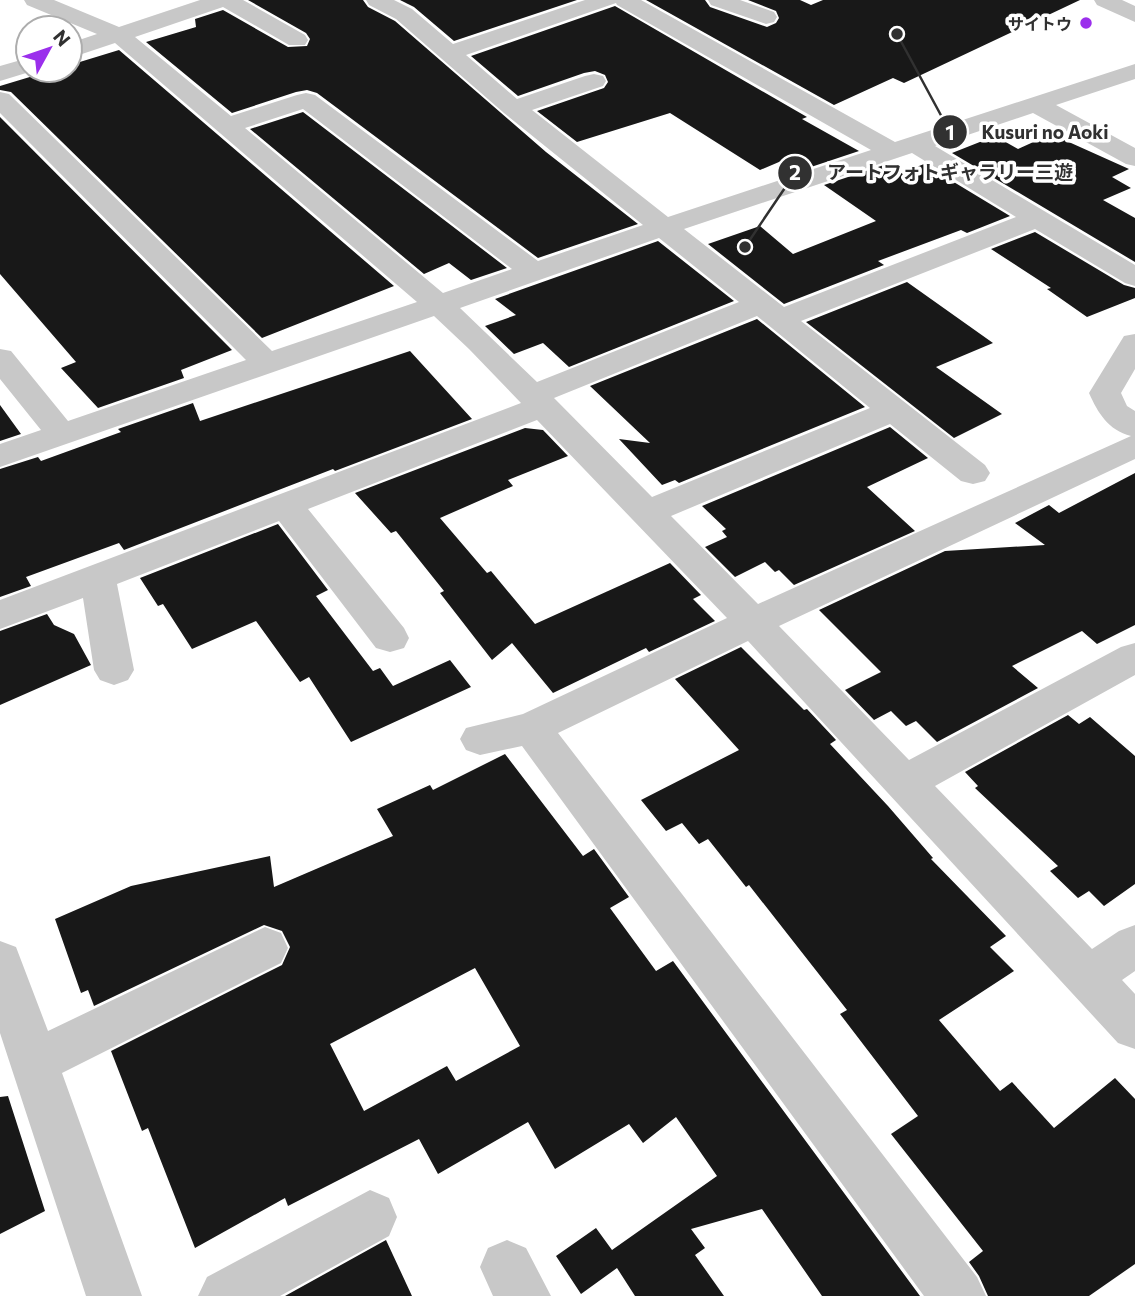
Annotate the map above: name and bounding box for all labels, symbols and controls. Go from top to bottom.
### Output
north arrow [14,14,84,84]
place label: サイトウ [1008,14,1072,33]
marker: サイトウ [1078,15,1094,31]
text: N [49,25,76,51]
callout: Kusuri no Aoki [933,112,1123,152]
text: 1 [945,119,955,144]
text: Kusuri no Aoki [982,120,1108,143]
callout: アートフォトギャラリー三遊 [778,153,1087,193]
text: 2 [789,159,801,184]
text: アートフォトギャラリー三遊 [827,160,1073,183]

